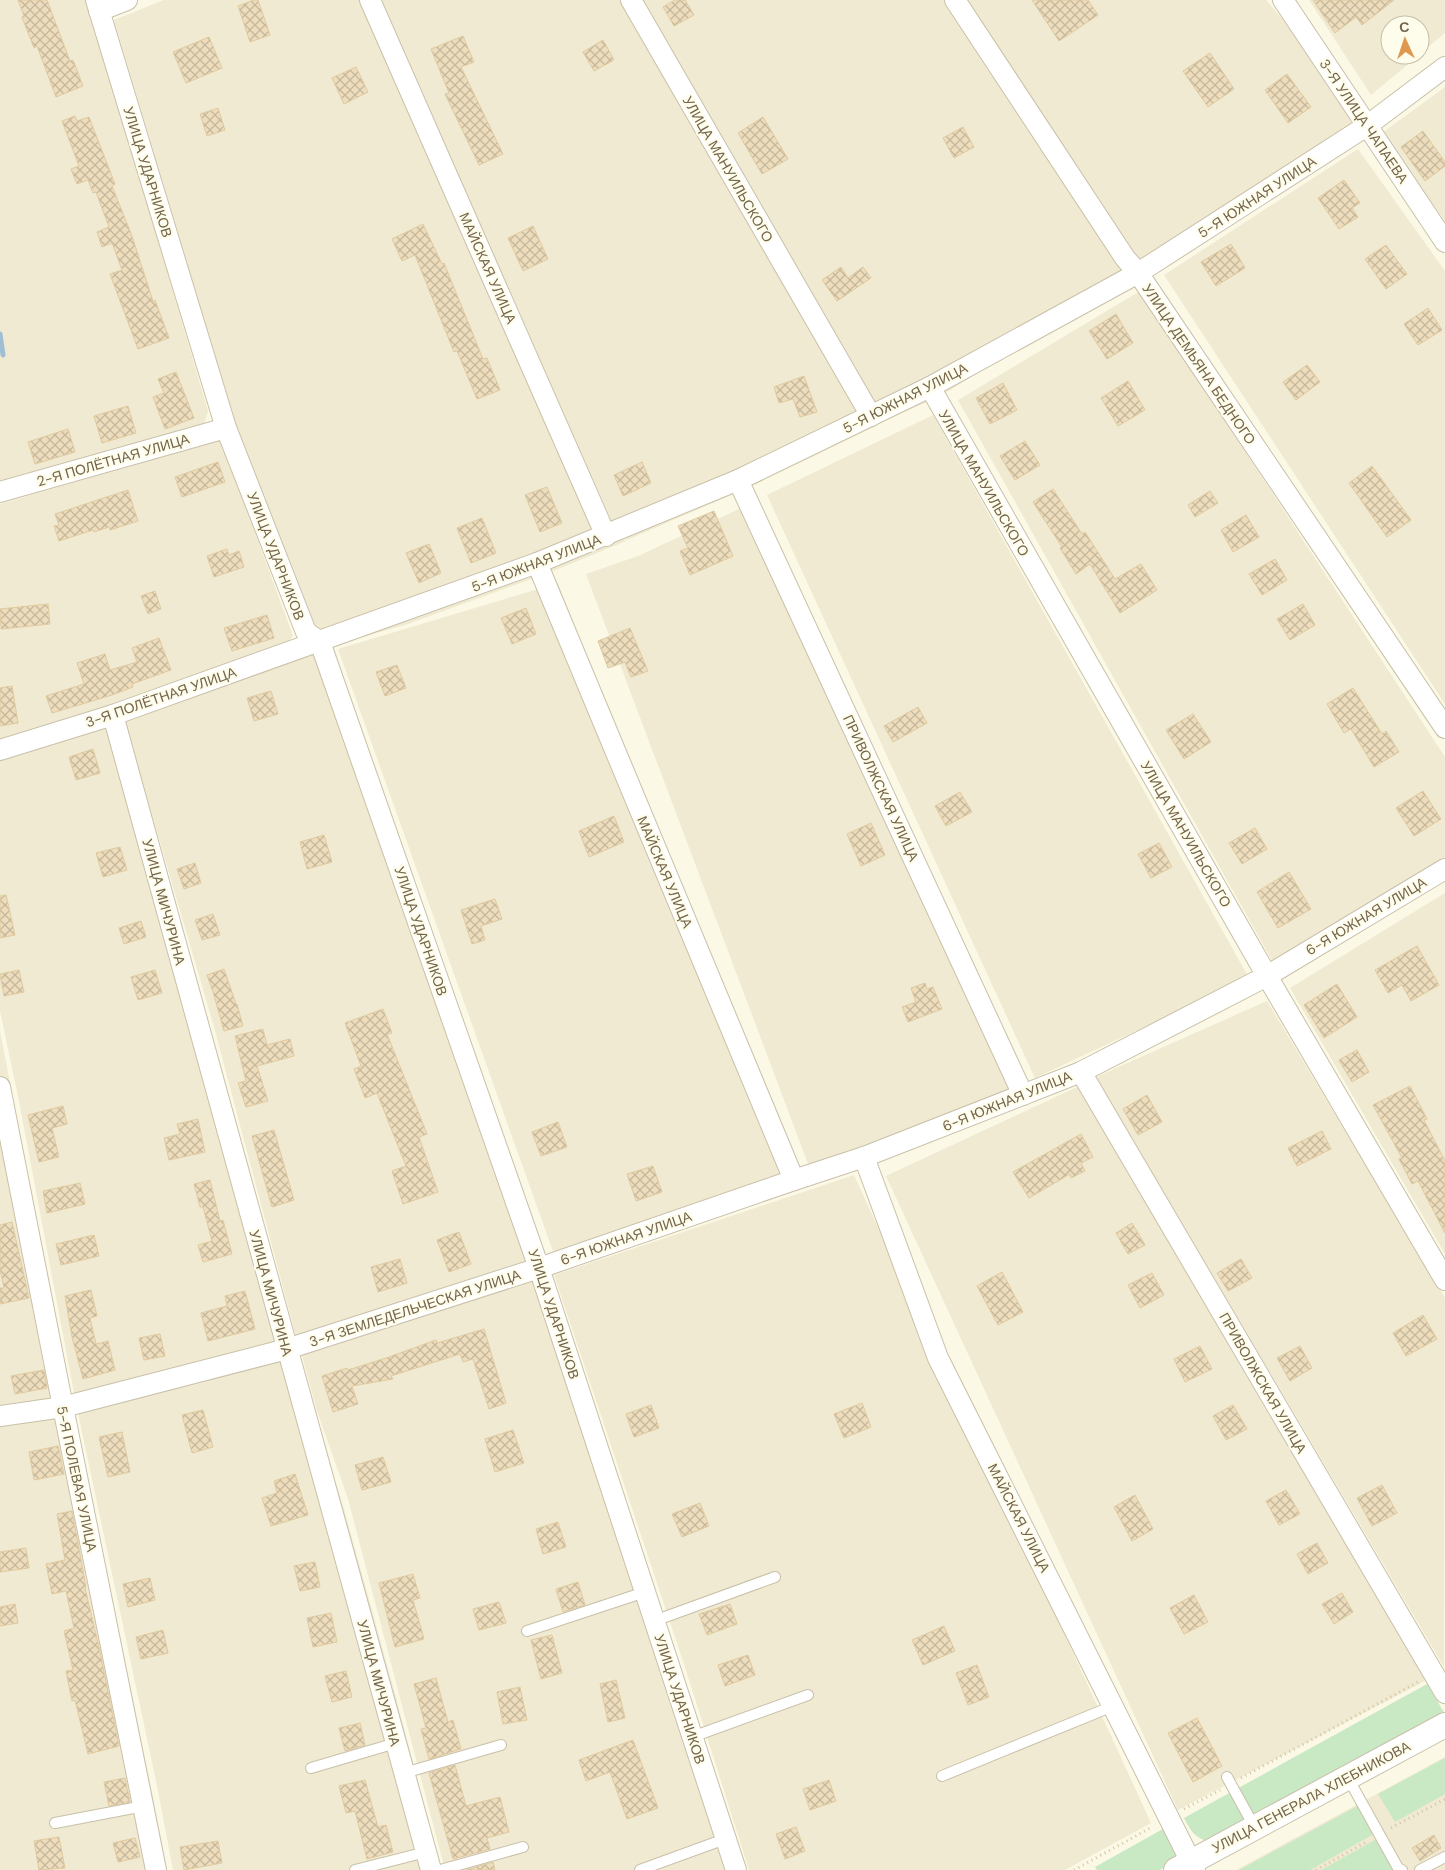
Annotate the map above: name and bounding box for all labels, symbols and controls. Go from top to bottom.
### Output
north arrow [1380,15,1430,65]
text: С [1399,18,1410,36]
street label: 3-Я УЛИЦА ЧАПАЕВА [1316,55,1413,187]
street label: УЛИЦА МАНУИЛЬСКОГО [679,93,777,245]
street label: УЛИЦА УДАРНИКОВ [120,104,176,240]
street label: 5-Я ЮЖНАЯ УЛИЦА [1194,152,1320,242]
street label: МАЙСКАЯ УЛИЦА [455,210,521,327]
street label: УЛИЦА ДЕМЬЯНА БЕДНОГО [1138,280,1260,448]
street label: 5-Я ЮЖНАЯ УЛИЦА [840,359,971,437]
street label: УЛИЦА МАНУИЛЬСКОГО [935,407,1033,559]
street label: 2-Я ПОЛЁТНАЯ УЛИЦА [35,429,192,490]
street label: УЛИЦА УДАРНИКОВ [243,489,309,623]
street label: 5-Я ЮЖНАЯ УЛИЦА [469,530,604,596]
street label: 3-Я ПОЛЁТНАЯ УЛИЦА [83,663,239,731]
street label: ПРИВОЛЖСКАЯ УЛИЦА [839,712,923,865]
street label: УЛИЦА МАНУИЛЬСКОГО [1137,758,1235,910]
street label: МАЙСКАЯ УЛИЦА [633,813,697,931]
street label: УЛИЦА МИЧУРИНА [138,837,190,968]
street label: УЛИЦА УДАРНИКОВ [390,864,452,998]
street label: 6-Я ЮЖНАЯ УЛИЦА [1302,873,1430,959]
street label: 6-Я ЮЖНАЯ УЛИЦА [940,1067,1075,1135]
street label: 6-Я ЮЖНАЯ УЛИЦА [558,1207,695,1269]
street label: УЛИЦА МИЧУРИНА [245,1228,297,1359]
street label: УЛИЦА УДАРНИКОВ [524,1247,584,1381]
street label: 3-Я ЗЕМЛЕДЕЛЬЧЕСКАЯ УЛИЦА [307,1265,524,1351]
street label: ПРИВОЛЖСКАЯ УЛИЦА [1215,1309,1311,1457]
street label: 5-Я ПОЛЕВАЯ УЛИЦА [53,1404,101,1554]
street label: МАЙСКАЯ УЛИЦА [984,1461,1055,1576]
street label: УЛИЦА МИЧУРИНА [353,1618,405,1749]
street label: УЛИЦА УДАРНИКОВ [650,1632,710,1766]
street label: УЛИЦА ГЕНЕРАЛА ХЛЕБНИКОВА [1209,1737,1414,1857]

